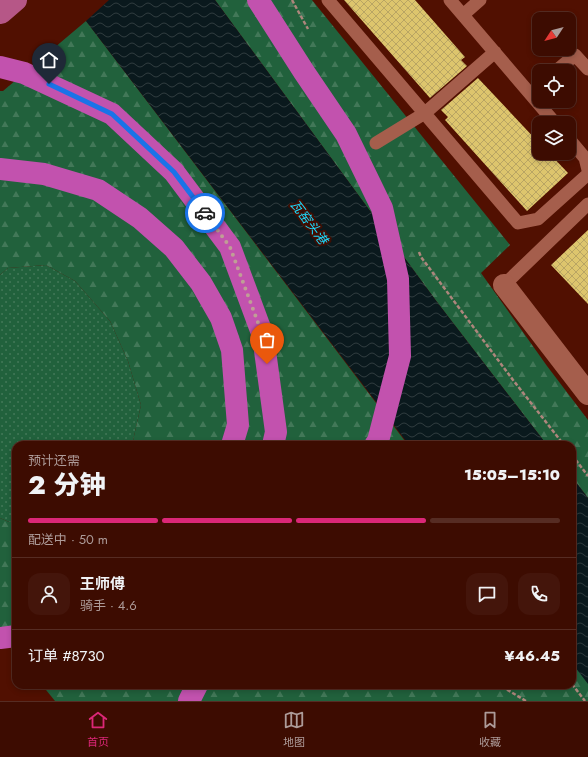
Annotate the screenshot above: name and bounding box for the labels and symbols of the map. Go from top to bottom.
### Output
north arrow [532,12,576,56]
pin [32,43,66,84]
courier [185,193,225,233]
water label: 瓦窑头港 [286,196,333,250]
pin [250,323,284,364]

